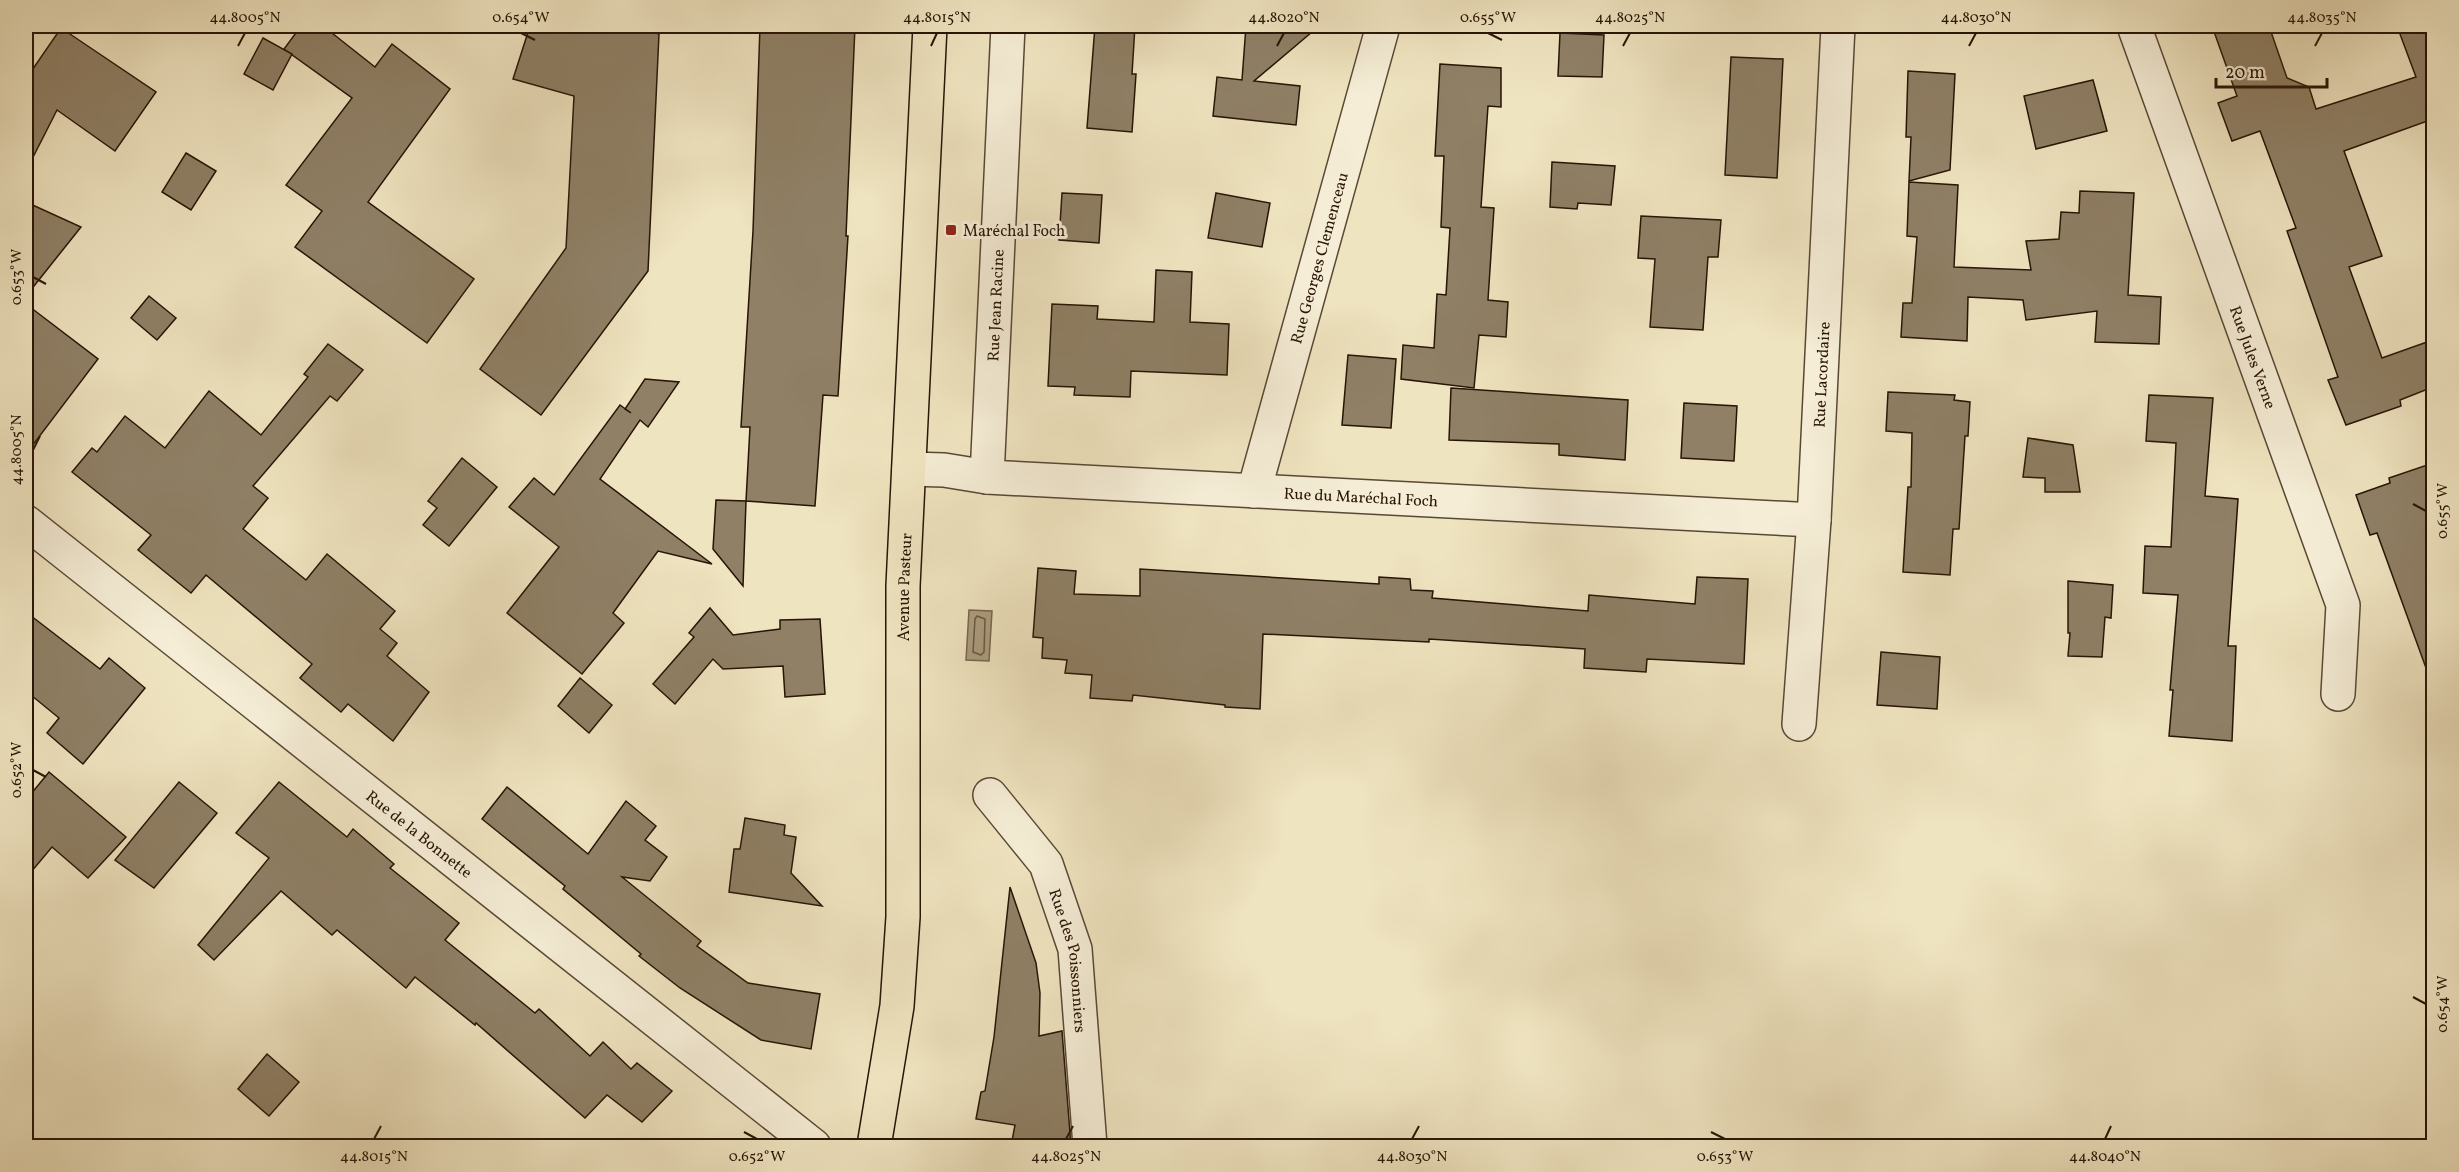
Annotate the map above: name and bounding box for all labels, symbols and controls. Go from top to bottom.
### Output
text: 44.8005°N [209,8,281,29]
text: 0.654°W [492,8,550,29]
text: 44.8015°N [903,8,971,29]
text: 44.8020°N [1248,8,1320,29]
text: 0.655°W [1460,8,1516,29]
text: 44.8025°N [1595,8,1665,29]
text: 44.8030°N [1941,8,2011,29]
text: 44.8035°N [2287,8,2357,29]
scale bar [2216,51,2327,89]
text: 20 m [2225,61,2265,86]
street label: Rue Georges Clemenceau [1286,170,1355,347]
place label: Maréchal Foch [963,221,1065,243]
marker: Maréchal Foch [944,223,958,237]
text: 0.653°W [7,249,28,305]
street label: Rue Jean Racine [983,249,1011,362]
street label: Rue Jules Verne [2223,303,2280,412]
street label: Rue Lacordaire [1809,321,1837,428]
text: 44.8005°N [7,414,28,486]
street label: Rue du Maréchal Foch [1283,483,1439,513]
text: 0.655°W [2433,483,2454,539]
street label: Avenue Pasteur [894,532,919,641]
text: 0.652°W [7,742,28,798]
street label: Rue de la Bonnette [360,786,476,884]
street label: Rue des Poissonniers [1042,886,1090,1034]
text: 0.654°W [2433,975,2454,1033]
text: 44.8015°N [340,1147,408,1168]
text: 0.652°W [729,1147,785,1168]
text: 44.8025°N [1031,1147,1101,1168]
text: 44.8030°N [1377,1147,1447,1168]
text: 0.653°W [1697,1147,1753,1168]
text: 44.8040°N [2069,1147,2141,1168]

